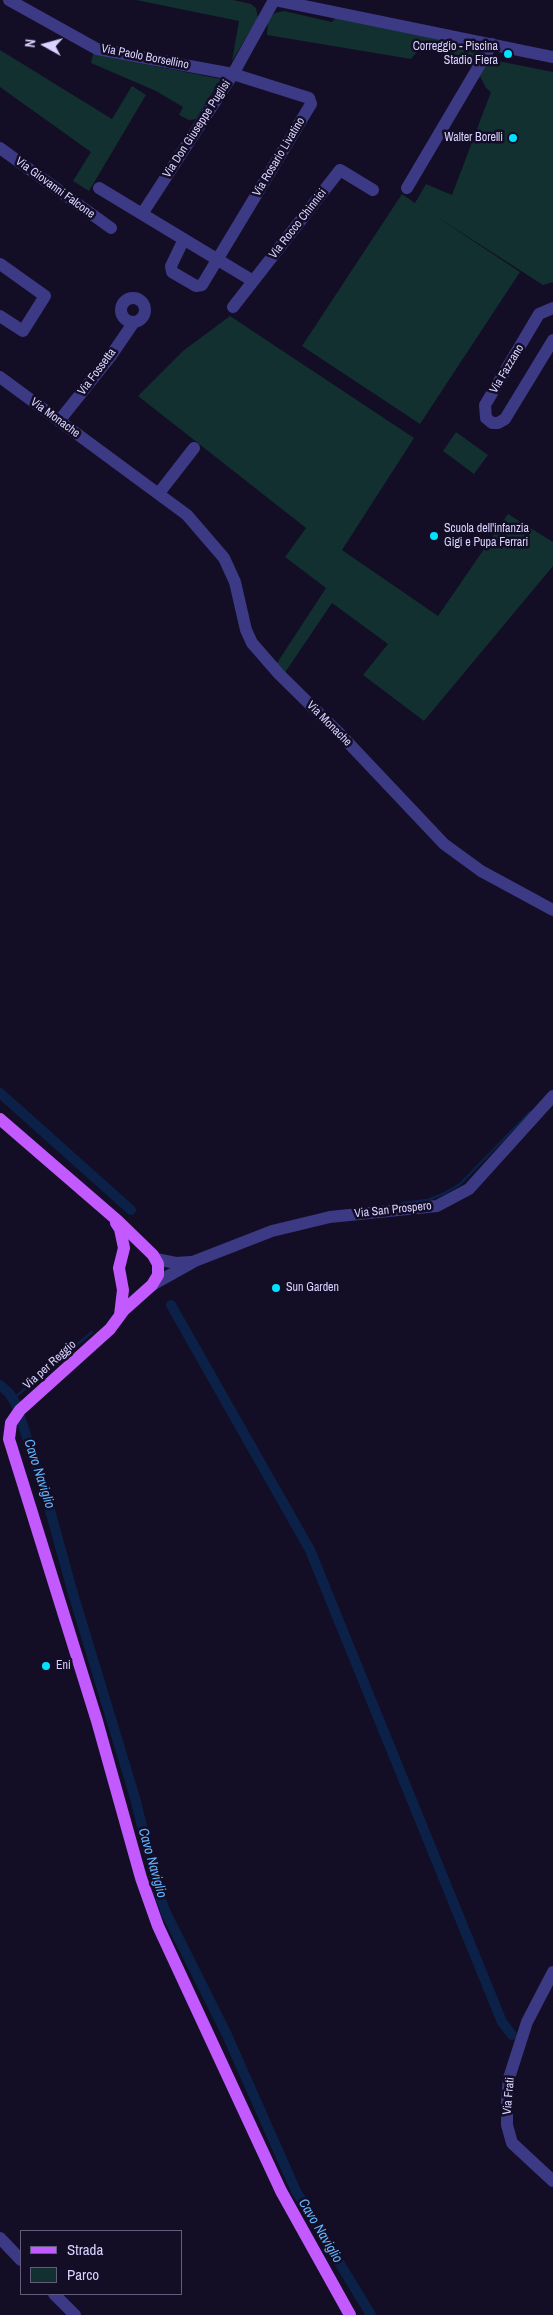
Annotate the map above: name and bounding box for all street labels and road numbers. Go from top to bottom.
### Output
street label: Via Paolo Borsellino [100,41,190,73]
street label: Via Don Giuseppe Puglisi [160,77,234,181]
street label: Via Rosario Livatino [250,115,308,199]
street label: Via Giovanni Falcone [13,154,97,222]
street label: Via Rocco Chinnici [266,186,330,262]
street label: Via Fazzano [487,342,527,396]
street label: Via Fossetta [75,346,119,398]
street label: Via Monache [27,395,83,441]
street label: Via Monache [303,698,355,750]
street label: Via San Prospero [354,1199,432,1221]
street label: Via per Reggio [21,1338,79,1392]
street label: Via Frati [500,2077,518,2115]

